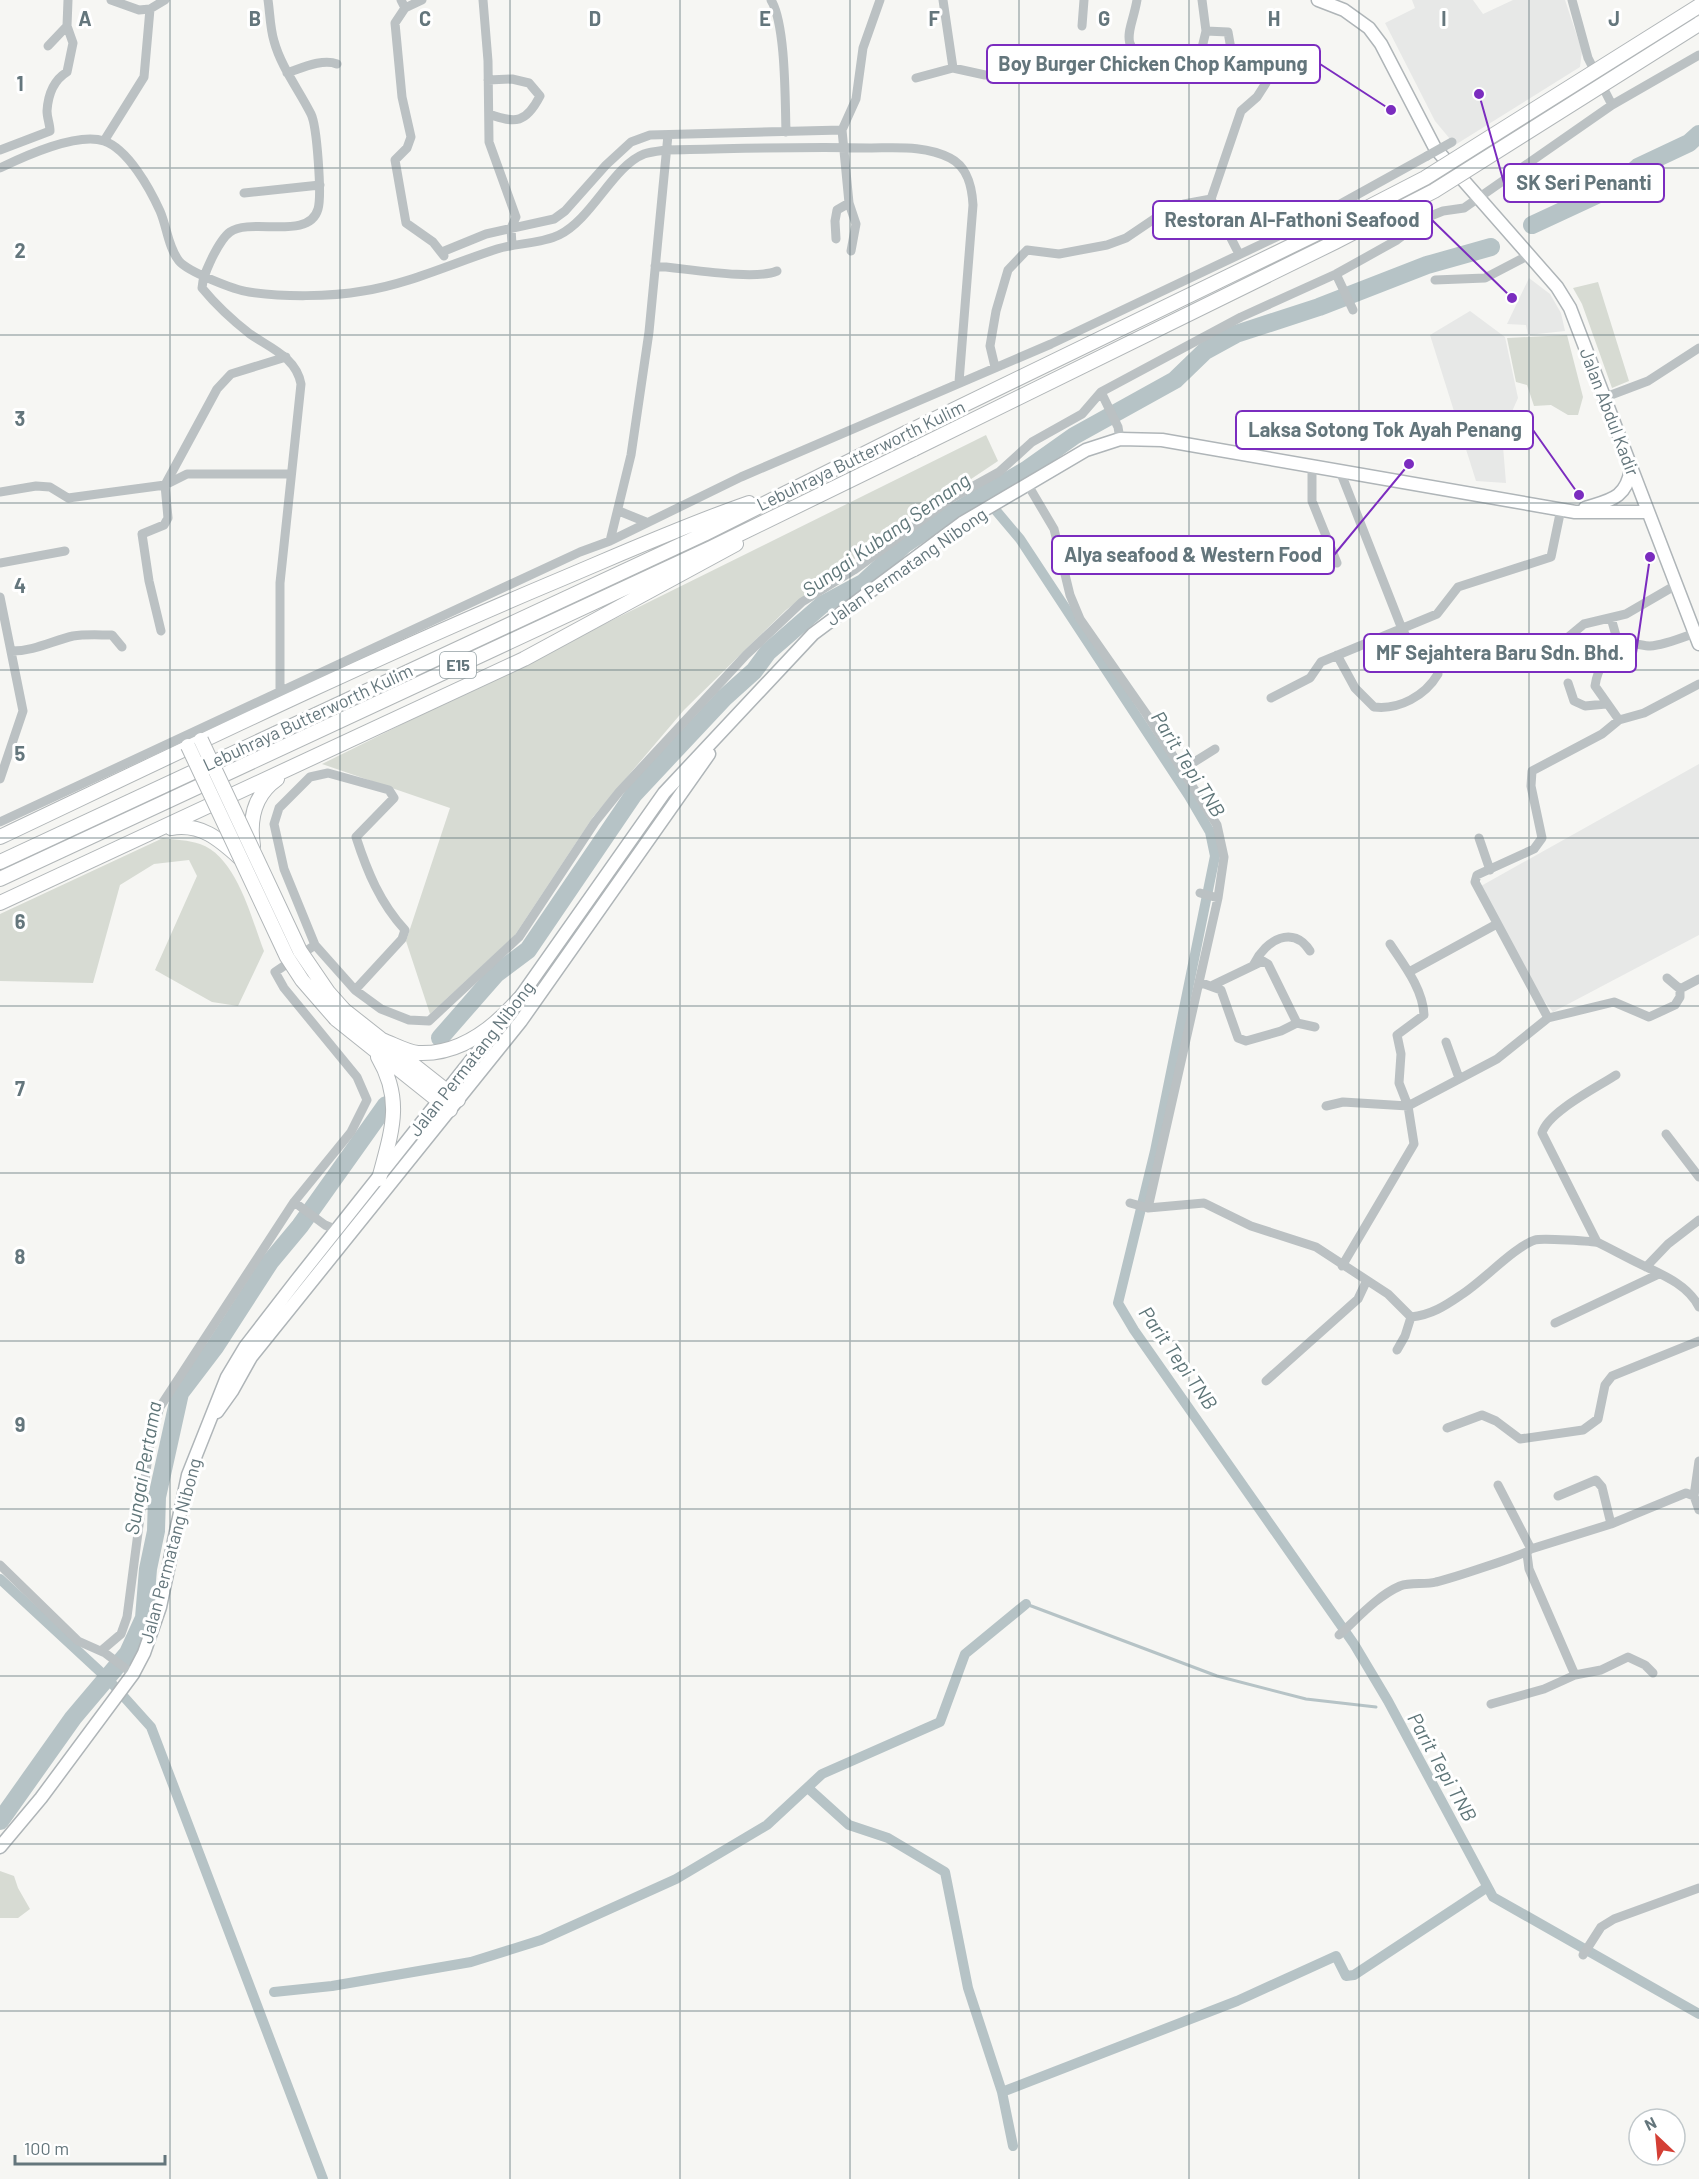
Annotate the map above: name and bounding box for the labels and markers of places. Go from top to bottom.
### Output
callout: Boy Burger Chicken Chop Kampung [987,45,1320,83]
callout: SK Seri Penanti [1504,164,1664,202]
callout: Restoran Al-Fathoni Seafood [1153,201,1432,239]
callout: Laksa Sotong Tok Ayah Penang [1236,411,1533,449]
callout: Alya seafood & Western Food [1052,536,1334,574]
callout: MF Sejahtera Baru Sdn. Bhd. [1364,634,1636,672]

